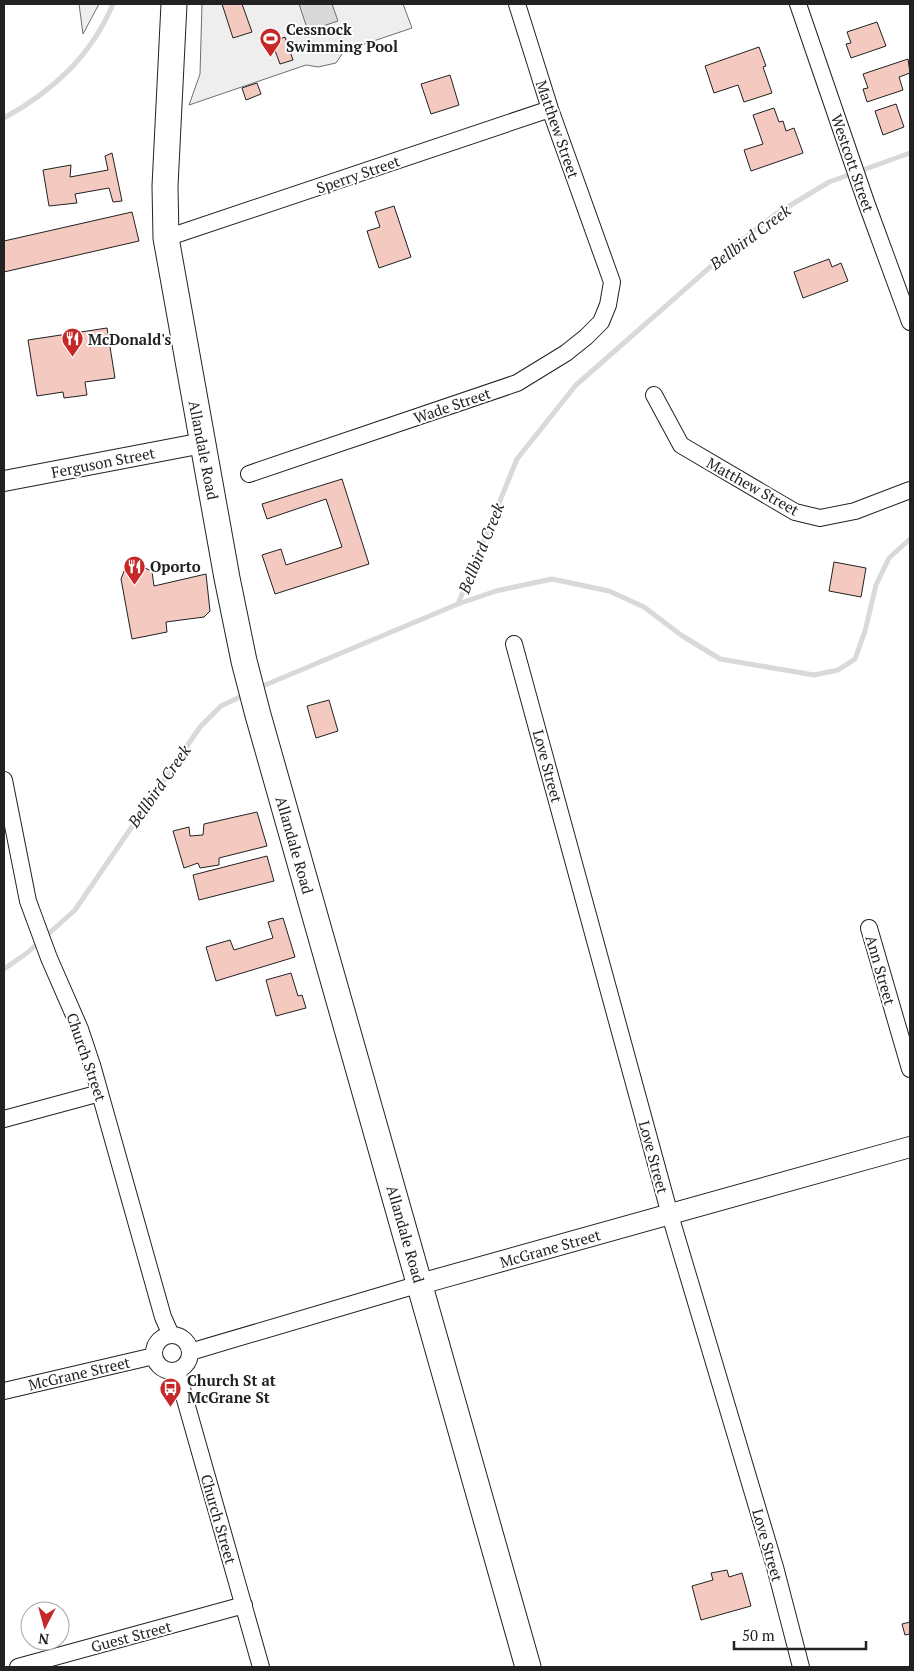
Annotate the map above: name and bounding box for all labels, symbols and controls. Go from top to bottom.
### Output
place label: Cessnock Swimming Pool [286,19,398,56]
sports icon: Cessnock Swimming Pool [258,26,282,57]
street label: Matthew Street [532,77,584,181]
street label: Westcott Street [827,111,879,215]
street label: Sperry Street [314,150,403,198]
water label: Bellbird Creek [704,199,795,275]
restaurant icon: McDonald's [60,327,84,358]
place label: McDonald's [88,329,172,349]
street label: Wade Street [411,382,494,428]
street label: Allandale Road [185,399,223,501]
street label: Ferguson Street [49,442,157,482]
street label: Matthew Street [703,452,803,520]
water label: Bellbird Creek [452,499,509,597]
restaurant icon: Oporto [122,554,146,585]
place label: Oporto [150,556,201,576]
street label: Love Street [529,727,567,805]
water label: Bellbird Creek [122,740,196,832]
street label: Allandale Road [271,794,319,896]
street label: Ann Street [862,933,901,1008]
street label: Church Street [63,1010,112,1104]
street label: Love Street [635,1118,673,1196]
street label: Allandale Road [382,1183,430,1285]
street label: McGrane Street [497,1224,603,1272]
street label: McGrane Street [26,1351,132,1394]
place label: Church St at McGrane St [187,1370,276,1407]
bus stop icon: Church St at McGrane St [159,1377,183,1408]
street label: Church Street [197,1472,241,1567]
street label: Love Street [748,1506,788,1584]
north arrow [20,1601,70,1651]
street label: Guest Street [89,1616,174,1656]
scale bar [734,1618,866,1650]
text: 50 m [742,1625,775,1645]
text: N [37,1629,50,1649]

